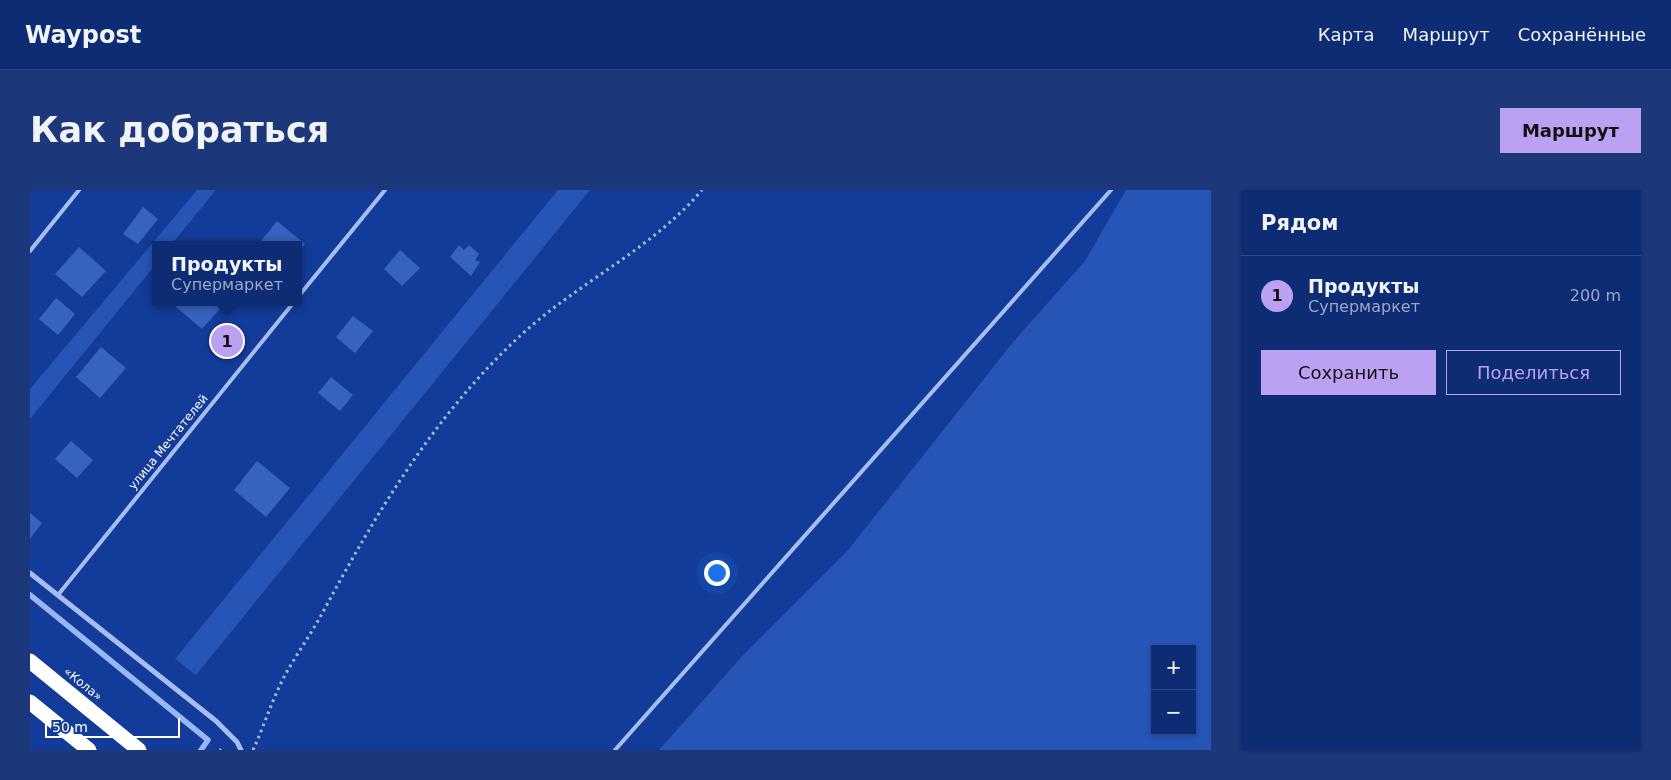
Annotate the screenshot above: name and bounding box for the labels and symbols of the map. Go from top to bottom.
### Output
pin: 1 [211,322,243,360]
street label: улица Мечтателей [125,392,211,492]
your location [704,560,730,586]
street label: «Кола» [61,664,105,704]
scale bar [45,715,180,738]

